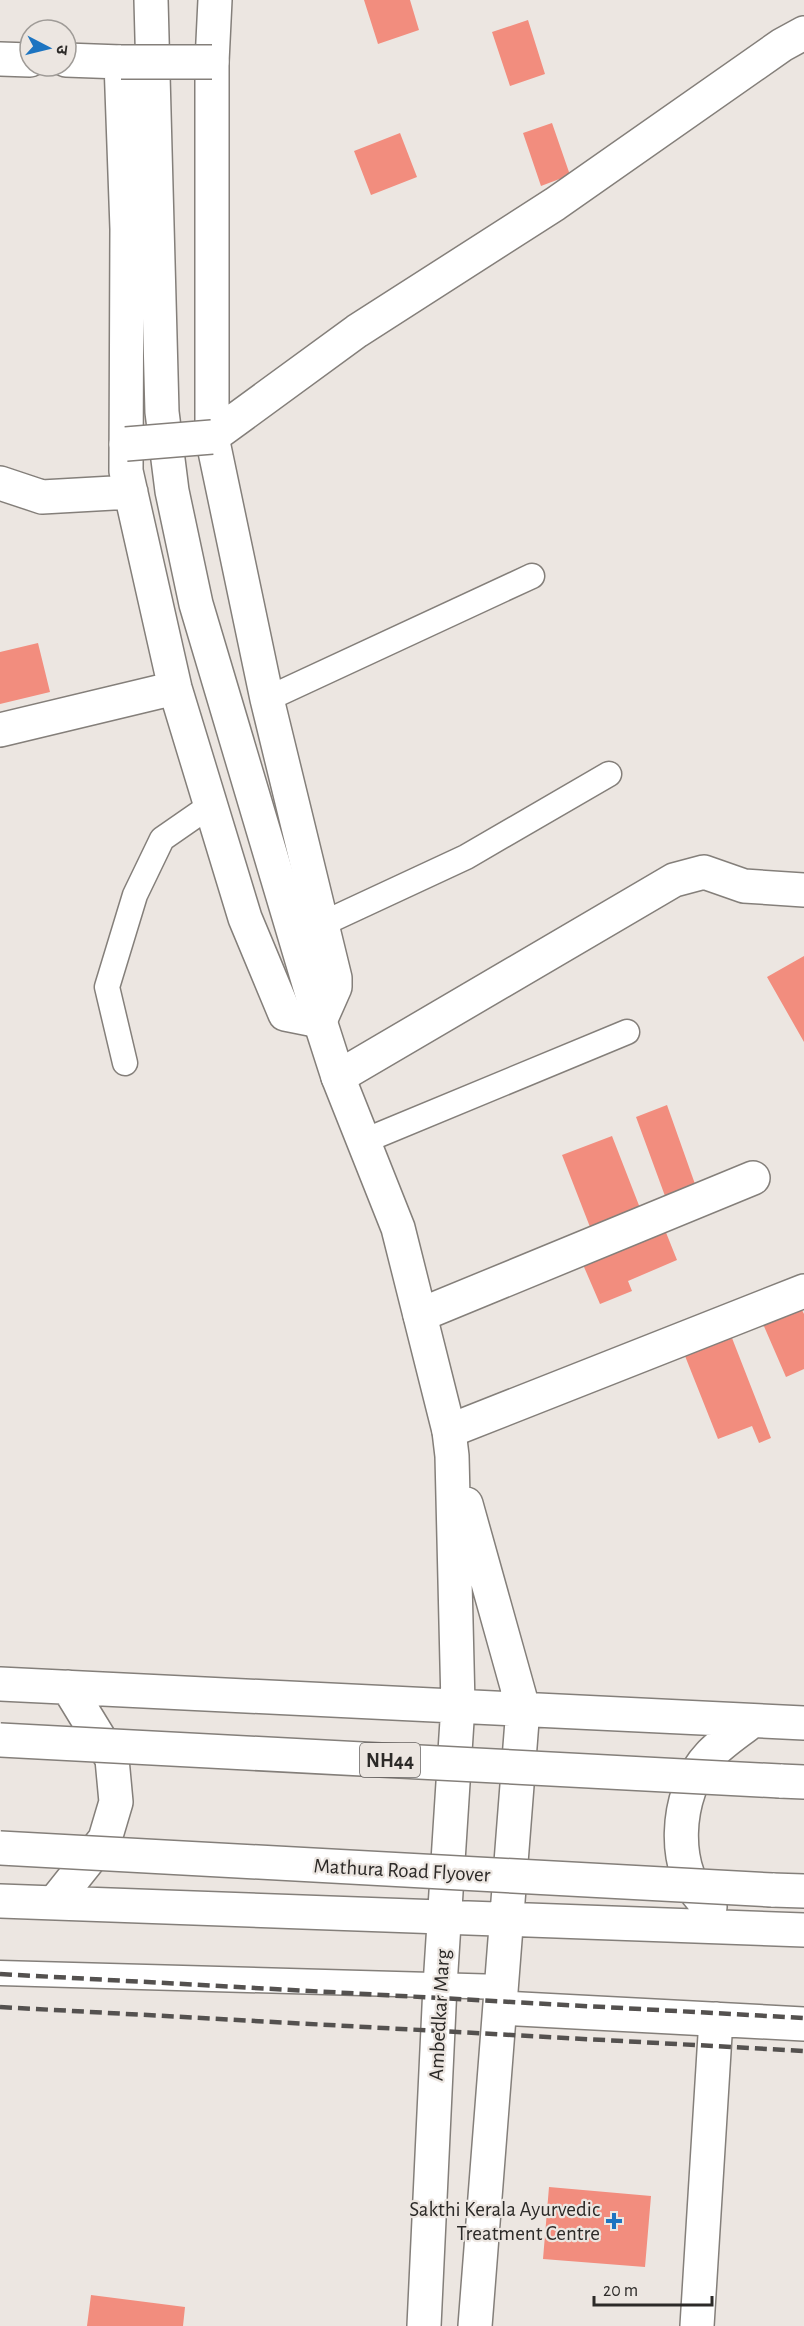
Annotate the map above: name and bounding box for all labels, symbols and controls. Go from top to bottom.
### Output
north arrow [18,18,78,78]
text: उ [53,44,70,56]
road number: NH44 [360,1743,420,1777]
street label: Mathura Road Flyover [313,1855,491,1886]
street label: Ambedkar Marg [426,1948,453,2081]
place label: Sakthi Kerala Ayurvedic Treatment Centre [409,2199,600,2244]
marker: Sakthi Kerala Ayurvedic Treatment Centre [605,2212,623,2230]
scale bar [594,2269,712,2307]
text: 20 m [603,2282,638,2300]

